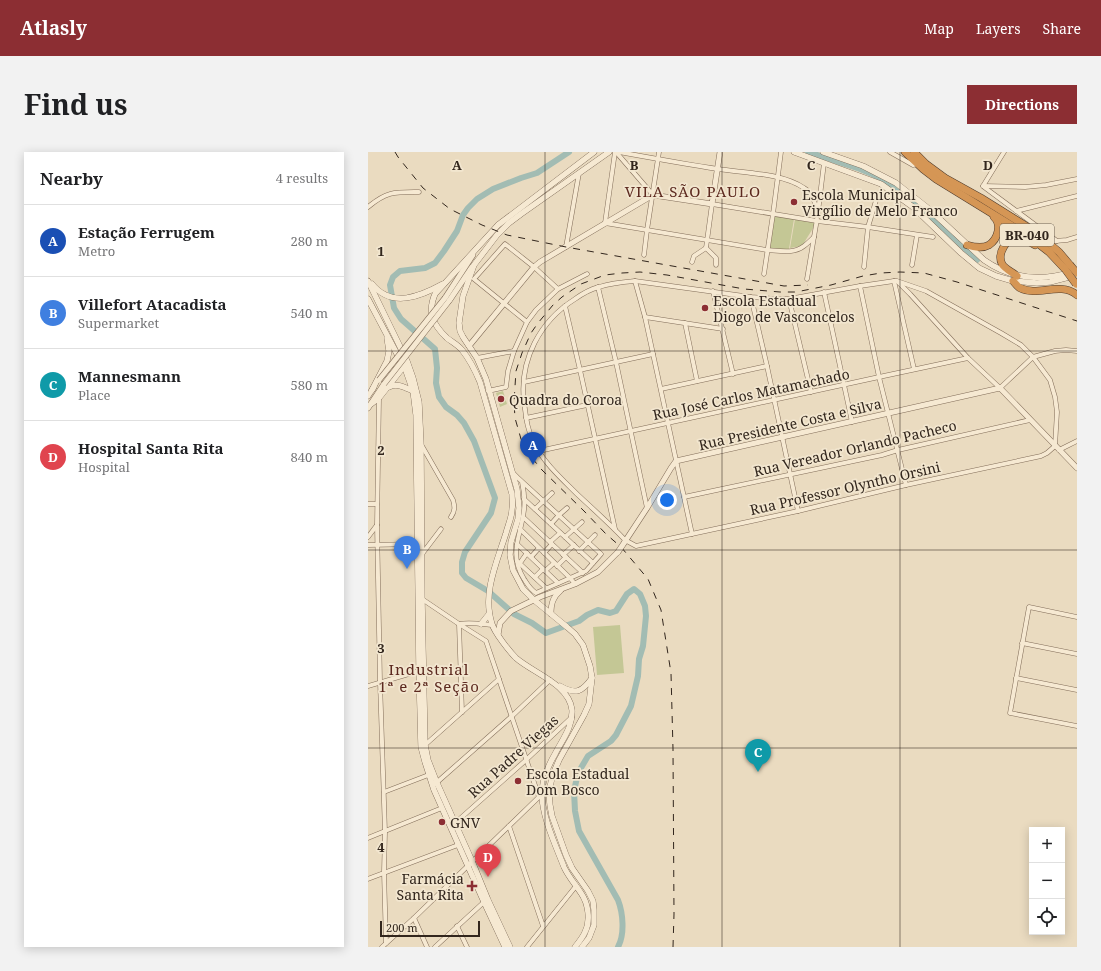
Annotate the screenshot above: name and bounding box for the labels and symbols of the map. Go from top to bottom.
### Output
text: A [452,156,462,174]
text: B [630,156,639,174]
text: C [807,156,816,174]
text: D [983,156,993,174]
district label: VILA SÃO PAULO [625,181,761,201]
place label: Escola Municipal Virgílio de Melo Franco [802,185,958,220]
marker: Escola Municipal Virgílio de Melo Franco [789,197,799,207]
road number: BR-040 [1000,224,1054,246]
text: 1 [377,242,385,260]
place label: Escola Estadual Diogo de Vasconcelos [713,291,855,326]
marker: Escola Estadual Diogo de Vasconcelos [700,303,710,313]
street label: Rua José Carlos Matamachado [651,364,851,424]
place label: Quadra do Coroa [509,390,622,409]
marker: Quadra do Coroa [496,394,506,404]
street label: Rua Presidente Costa e Silva [697,394,883,454]
street label: Rua Vereador Orlando Pacheco [752,415,958,481]
pin: A [520,432,546,465]
text: 2 [377,441,385,459]
street label: Rua Professor Olyntho Orsini [748,457,943,519]
your location [657,490,677,510]
pin: B [394,536,420,569]
text: 3 [377,639,385,657]
district label: Industrial 1ª e 2ª Seção [378,659,480,696]
street label: Rua Padre Viegas [464,710,562,802]
pin: C [745,739,771,772]
place label: Escola Estadual Dom Bosco [526,764,630,799]
marker: Escola Estadual Dom Bosco [513,776,523,786]
place label: GNV [450,813,481,832]
marker: GNV [437,817,447,827]
text: 4 [377,838,385,856]
pin: D [475,844,501,877]
place label: Farmácia Santa Rita [397,869,464,904]
marker: Farmácia Santa Rita [467,881,477,891]
scale bar [380,919,480,938]

